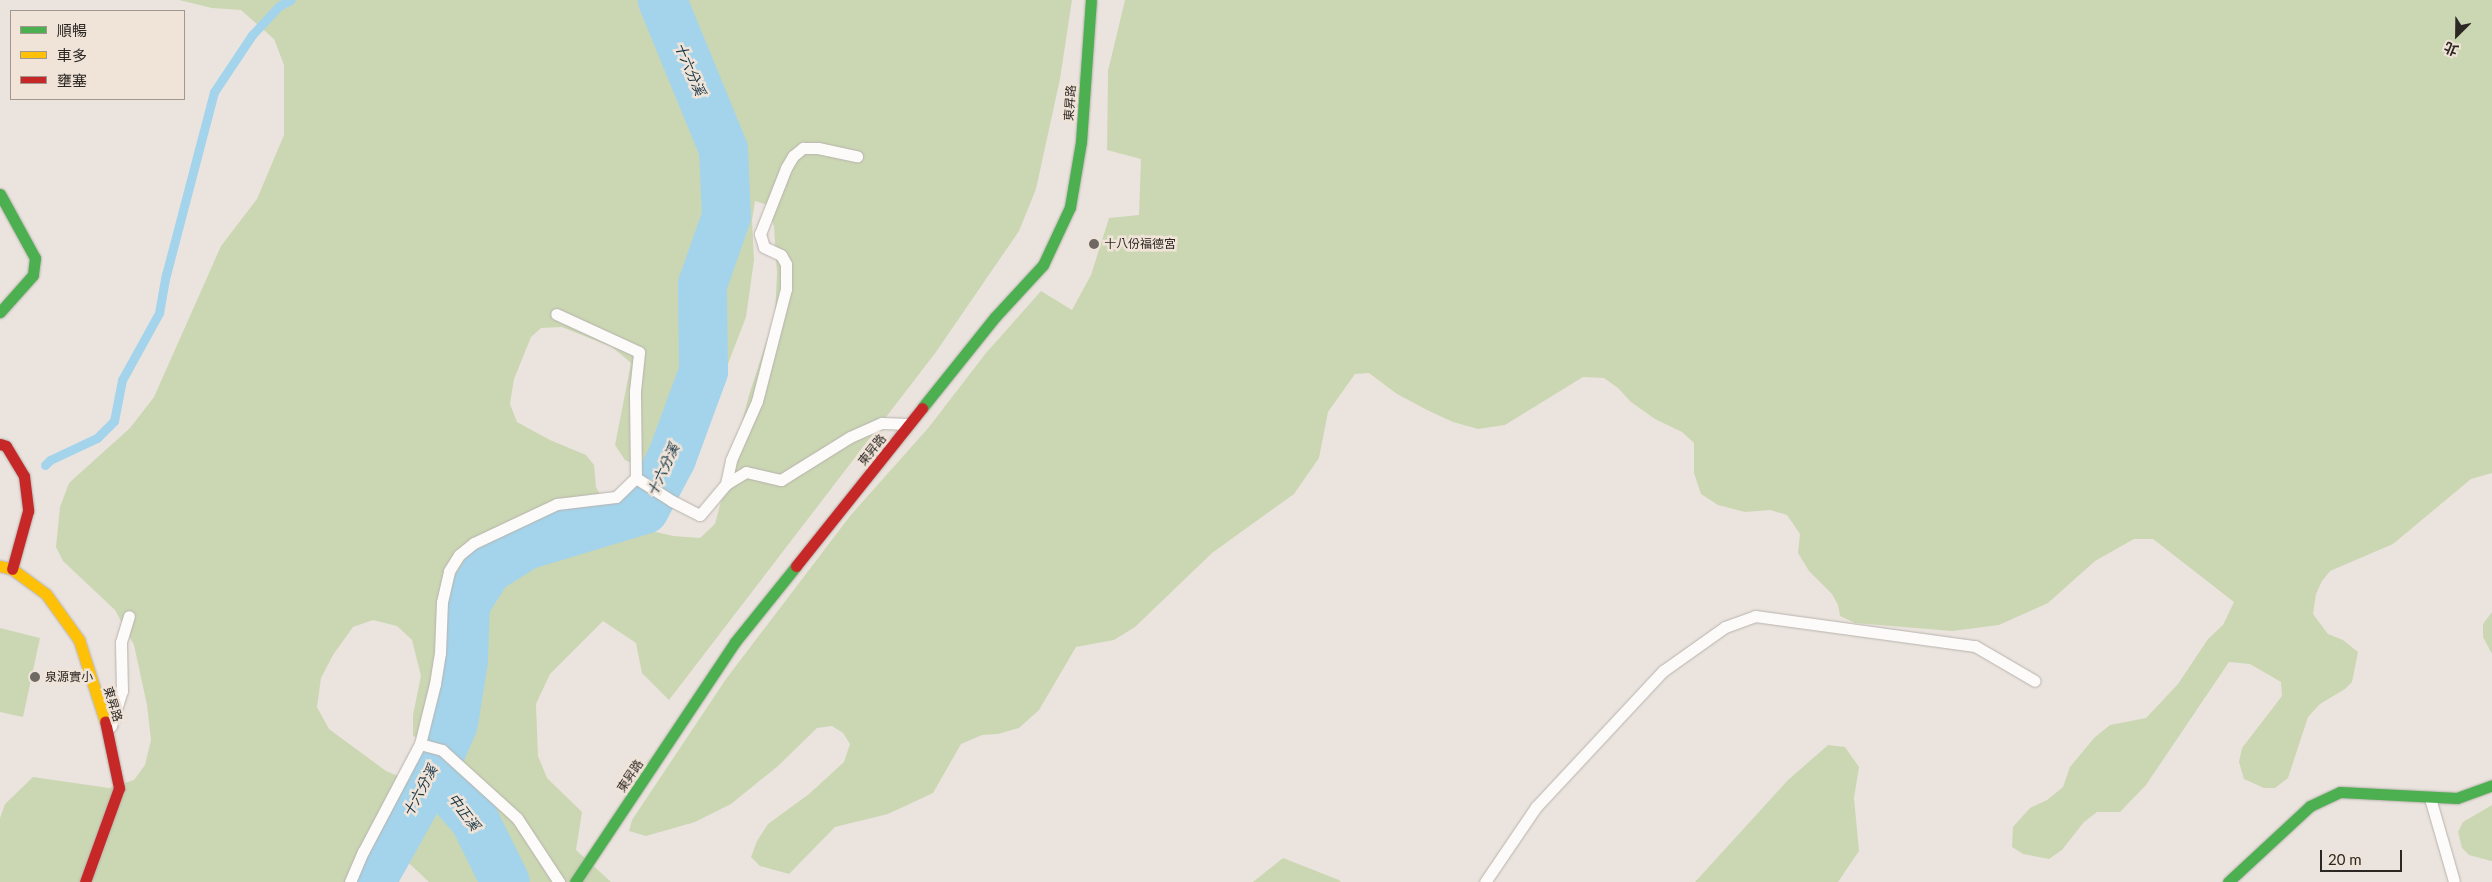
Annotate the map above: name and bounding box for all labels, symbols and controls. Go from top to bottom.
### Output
legend [10,10,185,100]
north arrow [2432,10,2482,60]
text: 順暢 [57,21,87,39]
text: 北 [2441,39,2461,60]
water label: 十六分溪 [671,40,709,98]
text: 車多 [57,46,87,64]
text: 壅塞 [57,71,87,89]
street label: 東昇路 [1062,85,1078,121]
place label: 十八份福德宮 [1104,237,1176,251]
marker: 十八份福德宮 [1088,238,1100,250]
street label: 東昇路 [855,431,889,469]
water label: 十六分溪 [644,441,682,499]
place label: 泉源實小 [45,670,93,684]
marker: 泉源實小 [29,671,41,683]
street label: 東昇路 [101,685,125,723]
street label: 東昇路 [614,757,646,795]
water label: 十六分溪 [399,762,441,820]
water label: 中正溪 [445,790,483,834]
scale bar [2322,840,2404,872]
text: 20 m [2328,850,2362,868]

